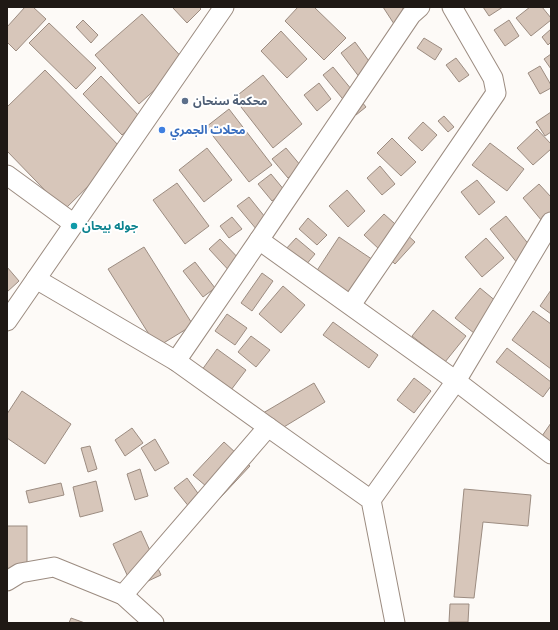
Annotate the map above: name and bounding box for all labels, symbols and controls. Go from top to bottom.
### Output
place label: محكمة سنحان [193,94,268,108]
marker: محكمة سنحان [180,96,190,106]
place label: محلات الجمري [170,123,246,140]
marker: محلات الجمري [157,125,167,135]
place label: جوله بيحان [82,219,139,233]
marker: جوله بيحان [69,221,79,231]

